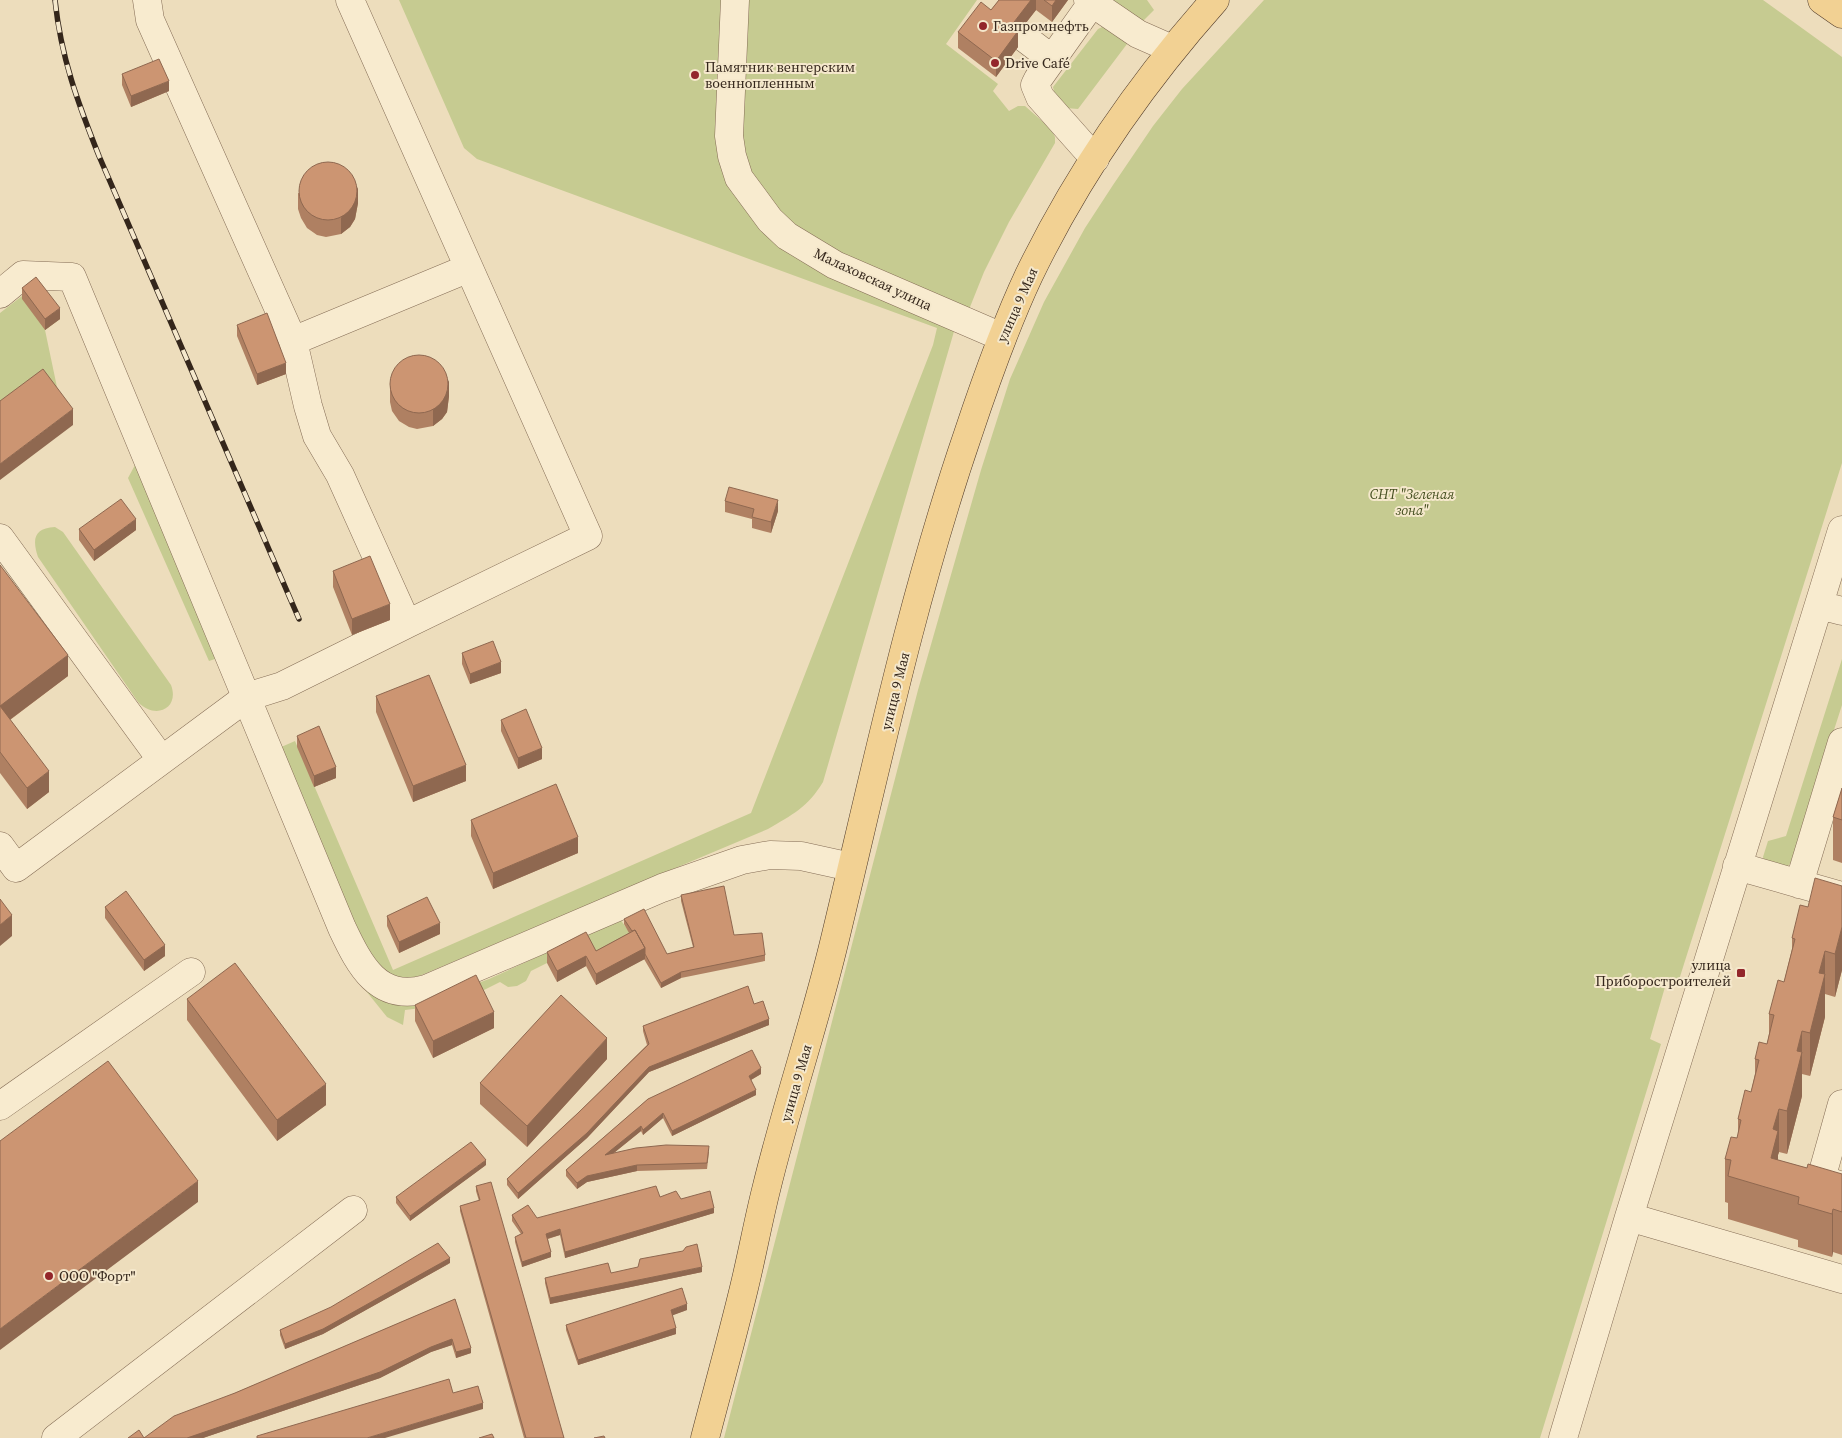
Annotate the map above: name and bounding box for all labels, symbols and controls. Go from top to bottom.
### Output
place label: Газпромнефть [993,16,1089,36]
marker: Газпромнефть [977,20,989,32]
place label: Drive Café [1005,53,1070,73]
place label: Памятник венгерским военнопленным [705,57,855,93]
marker: Drive Café [989,57,1001,69]
marker: Памятник венгерским военнопленным [689,69,701,81]
street label: Малаховская улица [811,243,936,316]
street label: улица 9 Мая [992,264,1042,346]
park label: СНТ "Зеленая зона" [1370,484,1454,520]
street label: улица 9 Мая [876,650,914,732]
place label: улица Приборостроителей [1595,955,1732,991]
marker: улица Приборостроителей [1735,967,1747,979]
street label: улица 9 Мая [775,1042,817,1124]
place label: ООО "Форт" [59,1266,135,1286]
marker: ООО "Форт" [43,1270,55,1282]

